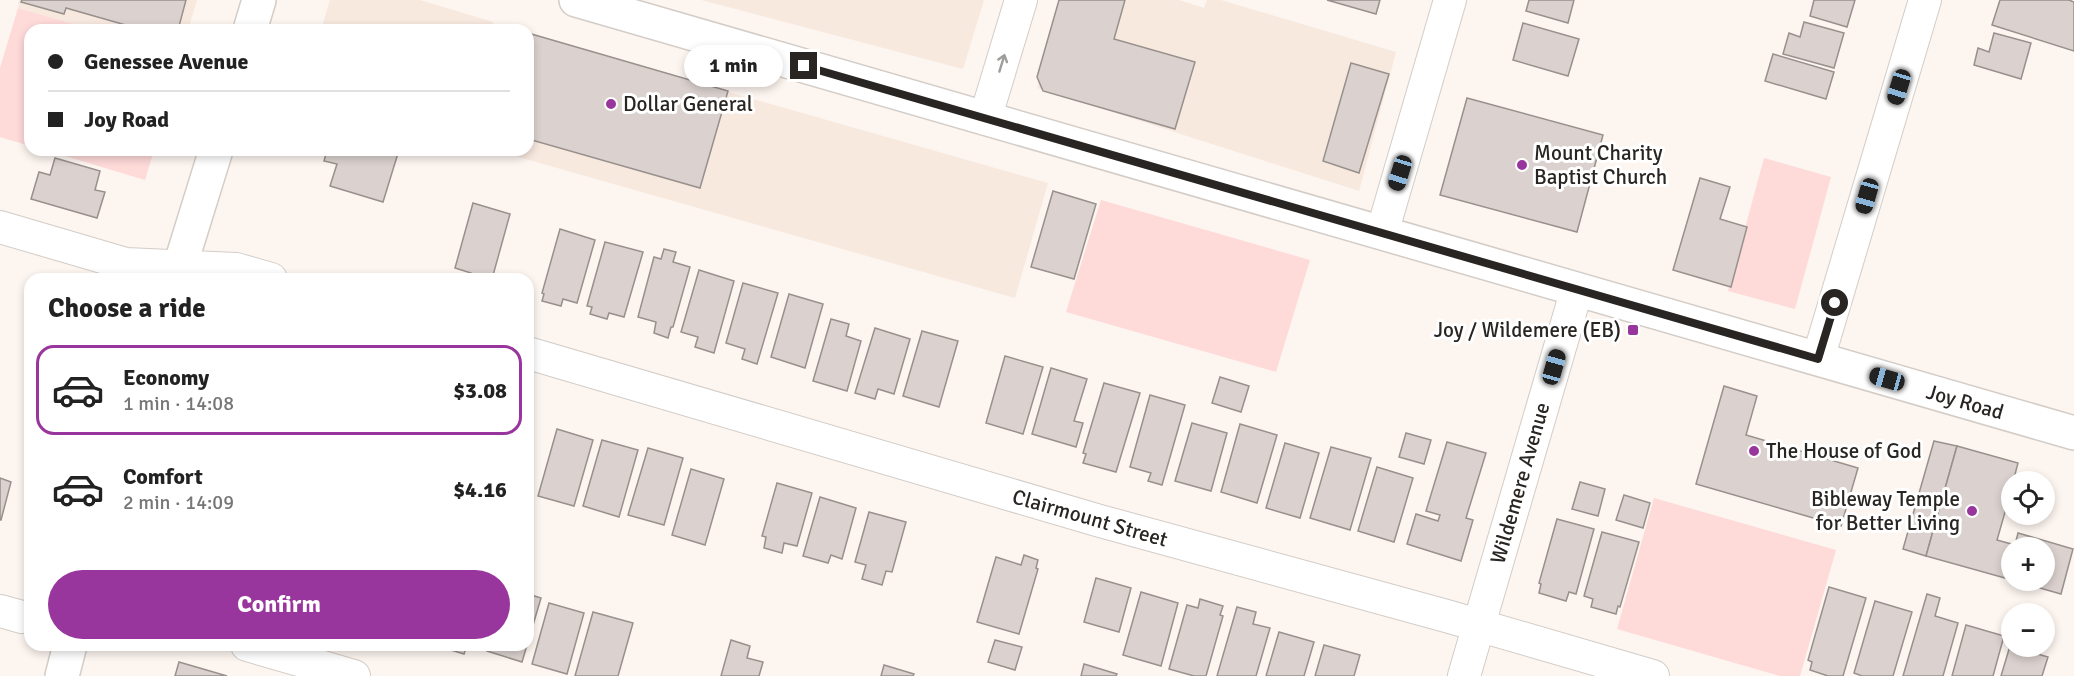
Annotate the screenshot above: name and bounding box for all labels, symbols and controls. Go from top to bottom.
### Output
callout: 1 min [684,45,783,87]
text: Genessee Avenue [84,48,248,75]
route end [790,52,817,79]
text: 1 min [709,53,758,78]
one-way arrow [997,54,1008,73]
car [1885,67,1913,107]
place label: Dollar General [623,91,753,117]
marker: Dollar General [604,97,618,111]
text: Joy Road [84,106,169,133]
place label: Mount Charity Baptist Church [1534,140,1667,190]
car [1386,153,1414,193]
marker: Mount Charity Baptist Church [1515,158,1529,172]
car [1853,176,1881,216]
route start [1821,289,1848,316]
text: Choose a ride [48,292,206,325]
place label: Joy / Wildemere (EB) [1434,317,1621,343]
marker: Joy / Wildemere (EB) [1626,323,1640,337]
car [1540,347,1568,387]
icon: car [51,363,105,417]
text: Economy [123,364,209,391]
car [1867,365,1907,393]
text: $3.08 [453,377,507,404]
street label: Joy Road [1923,379,2007,425]
text: 1 min · 14:08 [123,391,234,416]
street label: Wildemere Avenue [1485,399,1555,567]
place label: The House of God [1766,438,1922,464]
marker: The House of God [1747,444,1761,458]
icon: car [51,462,105,516]
text: Comfort [123,463,203,490]
map controls [2001,471,2055,657]
button: locate [2001,471,2055,525]
text: $4.16 [453,476,507,503]
street label: Clairmount Street [1009,483,1171,553]
place label: Bibleway Temple for Better Living [1811,486,1960,536]
text: 2 min · 14:09 [123,490,234,515]
marker: Bibleway Temple for Better Living [1965,504,1979,518]
button: + [2001,537,2055,591]
button: Confirm [48,570,510,639]
button: − [2001,603,2055,657]

